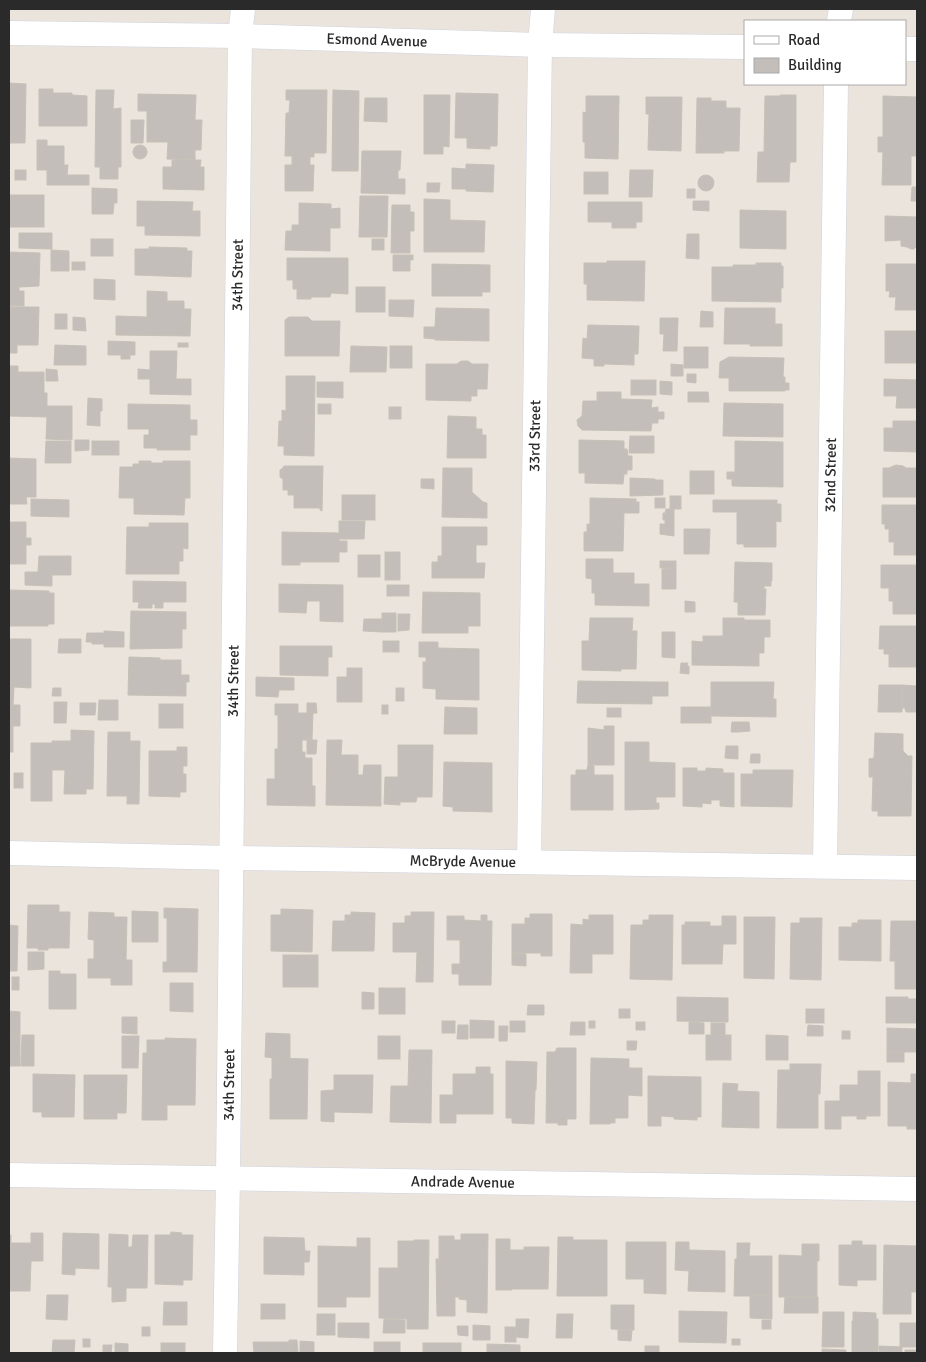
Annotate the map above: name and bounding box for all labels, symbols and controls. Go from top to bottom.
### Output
legend [744,20,906,85]
street label: Esmond Avenue [326,30,428,51]
text: Road [788,31,820,49]
text: Building [788,56,842,74]
street label: 34th Street [228,239,247,311]
street label: 33rd Street [525,400,544,472]
street label: 32nd Street [821,438,840,513]
street label: 34th Street [224,645,243,717]
street label: McBryde Avenue [409,852,516,871]
street label: 34th Street [220,1049,238,1121]
street label: Andrade Avenue [411,1172,515,1192]

